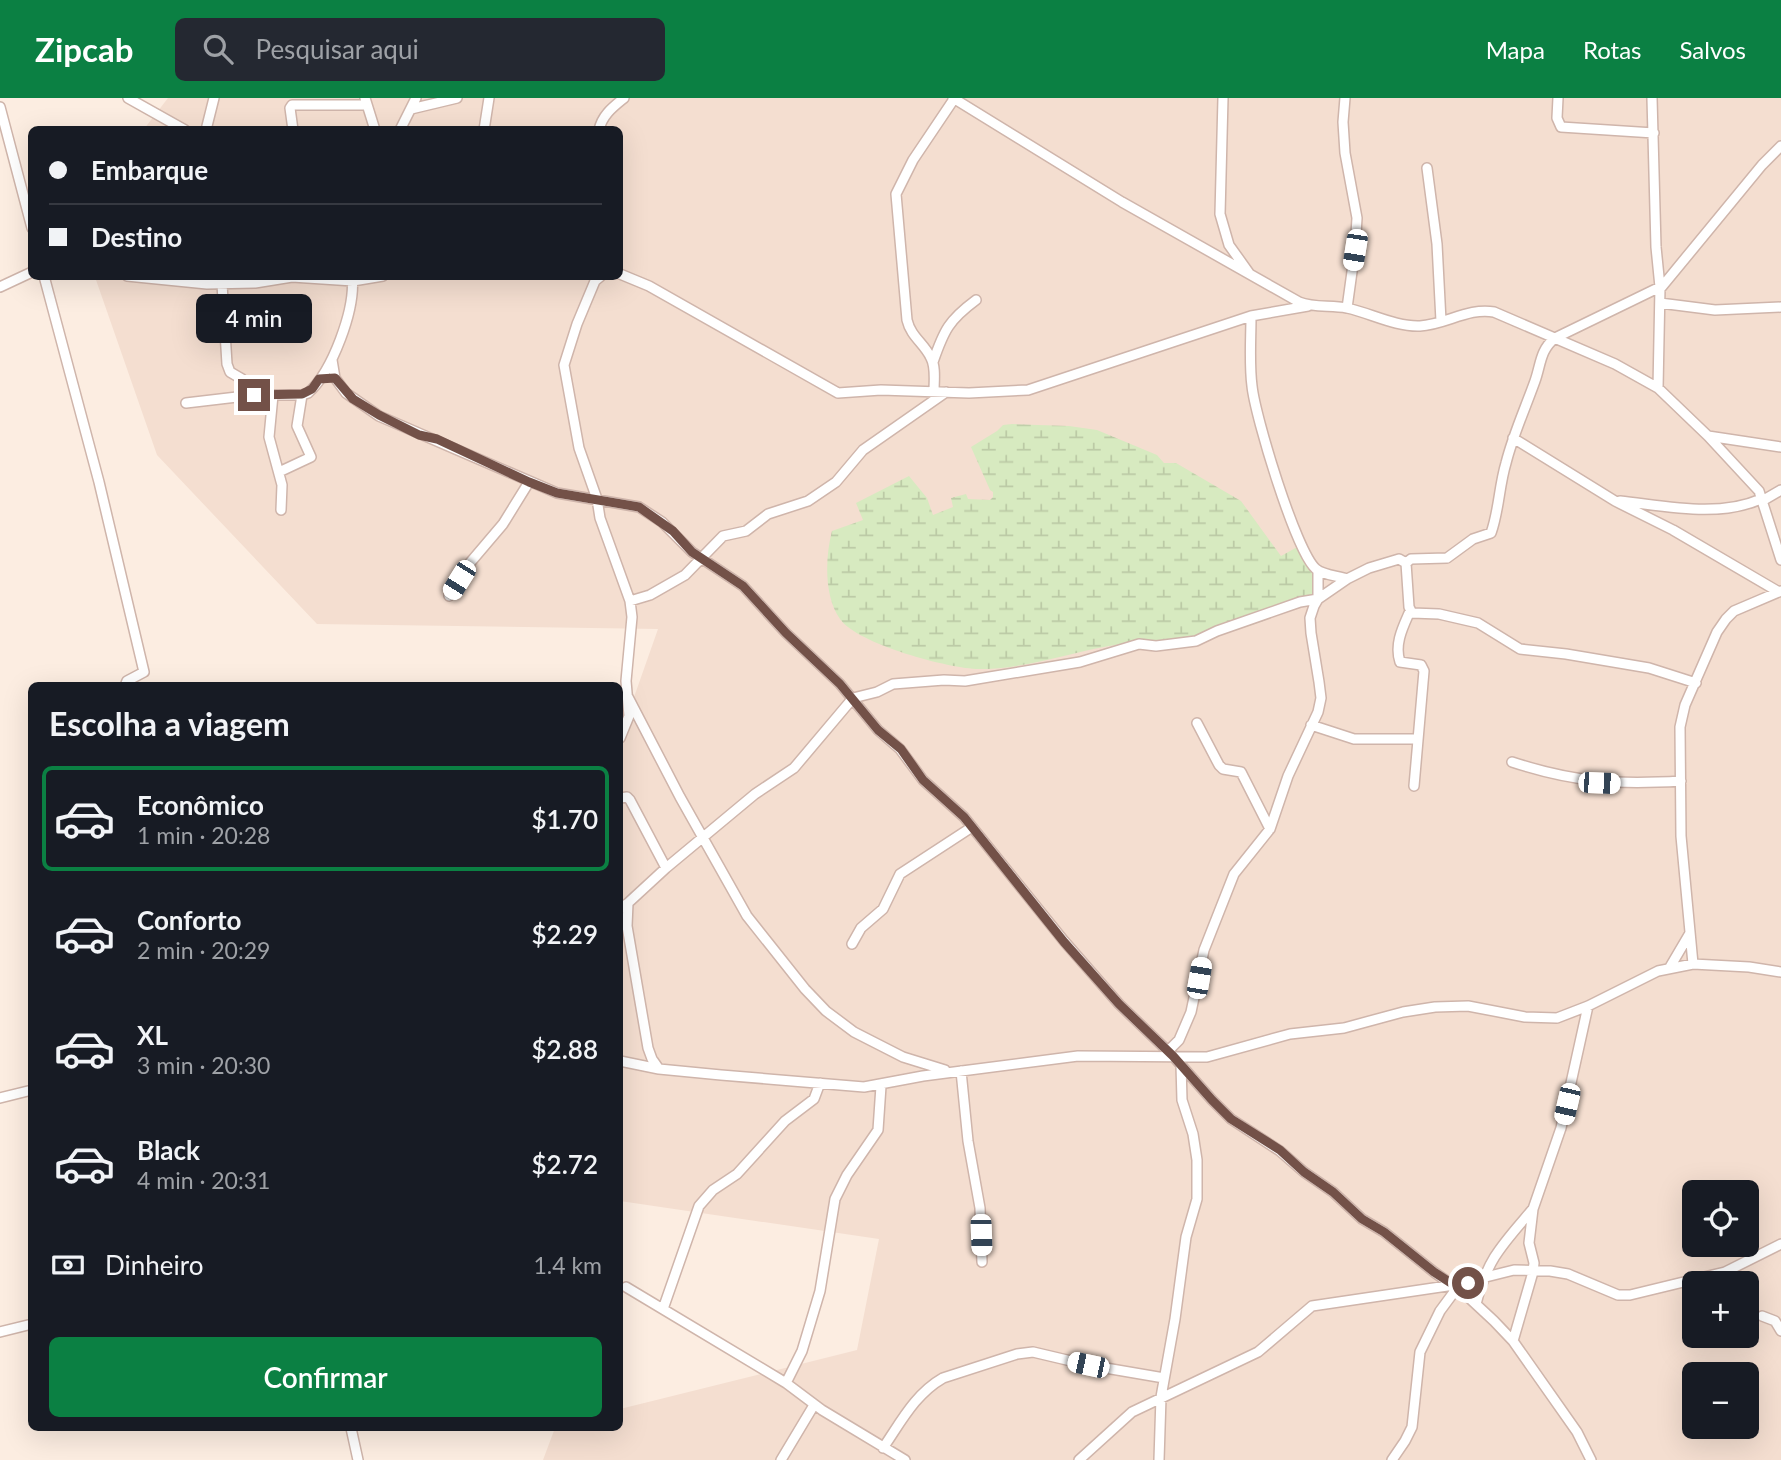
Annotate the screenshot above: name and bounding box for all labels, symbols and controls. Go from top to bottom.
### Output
search box [175,18,665,81]
text: Zipcab [35,29,133,69]
icon: search [199,30,237,68]
text: Pesquisar aqui [255,33,419,65]
text: Mapa [1486,35,1545,64]
text: Rotas [1583,35,1642,64]
text: Salvos [1680,35,1746,64]
text: Embarque [91,154,208,186]
text: Destino [91,221,182,253]
car [1342,228,1369,272]
callout: 4 min [196,294,312,342]
text: 4 min [226,304,282,332]
route end [238,379,270,411]
car [439,557,480,603]
text: Escolha a viagem [49,704,290,743]
car [1578,772,1621,794]
icon: car [53,787,116,850]
text: Econômico [137,789,264,821]
text: $1.70 [532,803,598,835]
text: 1 min · 20:28 [137,821,270,849]
icon: car [53,902,116,965]
text: Conforto [137,904,241,936]
text: $2.29 [532,918,598,950]
text: 2 min · 20:29 [137,936,270,964]
car [1186,955,1213,1001]
icon: car [53,1017,116,1080]
text: XL [137,1019,168,1051]
text: $2.88 [532,1033,598,1065]
text: 3 min · 20:30 [137,1051,270,1079]
car [1553,1081,1582,1127]
icon: car [53,1132,116,1195]
text: Black [137,1134,200,1166]
text: $2.72 [532,1148,598,1180]
text: 4 min · 20:31 [137,1166,270,1194]
map controls [1682,1180,1759,1439]
button: locate [1682,1180,1759,1257]
car [970,1214,993,1256]
icon: cash [49,1246,87,1284]
text: Dinheiro [105,1249,203,1281]
text: 1.4 km [533,1251,602,1279]
route start [1452,1267,1484,1299]
button: + [1682,1271,1759,1348]
button: Confirmar [49,1337,602,1417]
car [1066,1350,1111,1380]
button: − [1682,1362,1759,1439]

